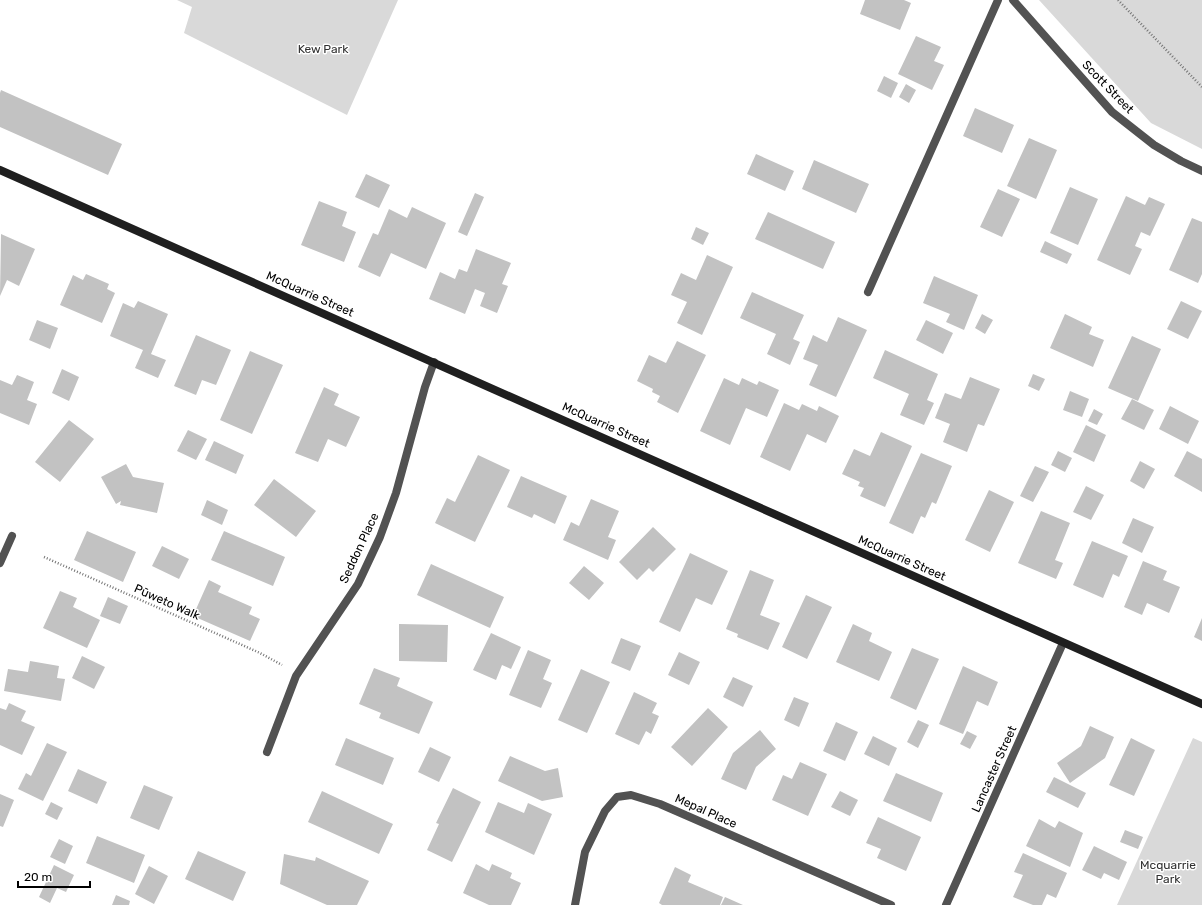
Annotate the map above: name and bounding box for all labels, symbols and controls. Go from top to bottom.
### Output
park label: Kew Park [298,42,349,56]
street label: Scott Street [1079,58,1137,117]
street label: McQuarrie Street [264,268,356,320]
street label: McQuarrie Street [560,399,652,451]
street label: Seddon Place [337,510,382,585]
street label: McQuarrie Street [856,532,948,584]
street label: Pūweto Walk [132,581,203,623]
street label: Lancaster Street [969,723,1020,814]
street label: Mepal Place [673,791,739,831]
park label: Mcquarrie Park [1140,858,1196,886]
scale bar [18,863,90,889]
text: 20 m [24,870,52,884]

